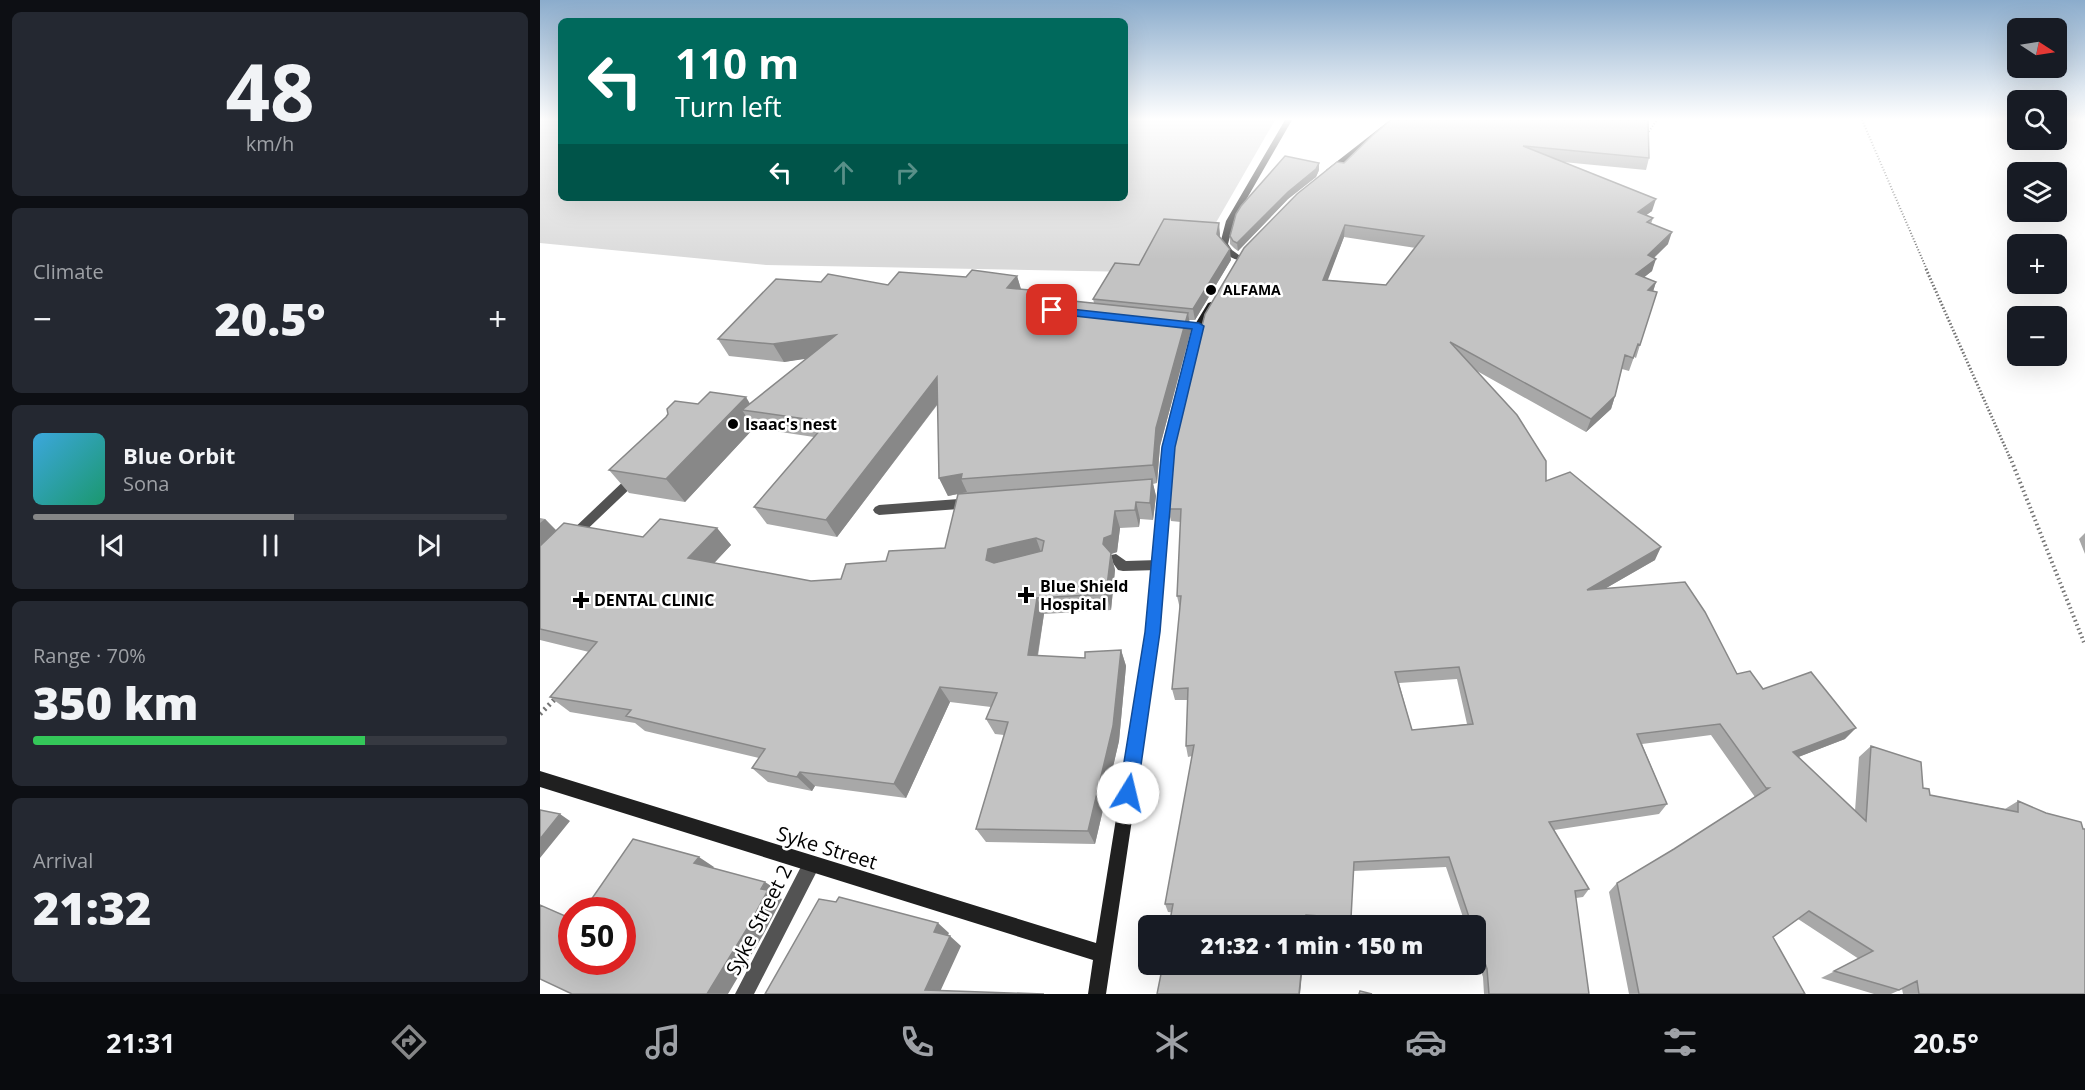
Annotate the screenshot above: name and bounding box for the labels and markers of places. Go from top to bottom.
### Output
place label: ALFAMA [1223,280,1281,299]
marker: ALFAMA [1204,283,1218,297]
pin [1026,284,1077,335]
place label: Isaac's nest [745,413,837,435]
marker: Isaac's nest [726,417,740,431]
place label: Blue Shield Hospital [1040,575,1128,615]
marker: Blue Shield Hospital [1017,586,1035,604]
place label: DENTAL CLINIC [594,589,714,611]
marker: DENTAL CLINIC [572,591,590,609]

